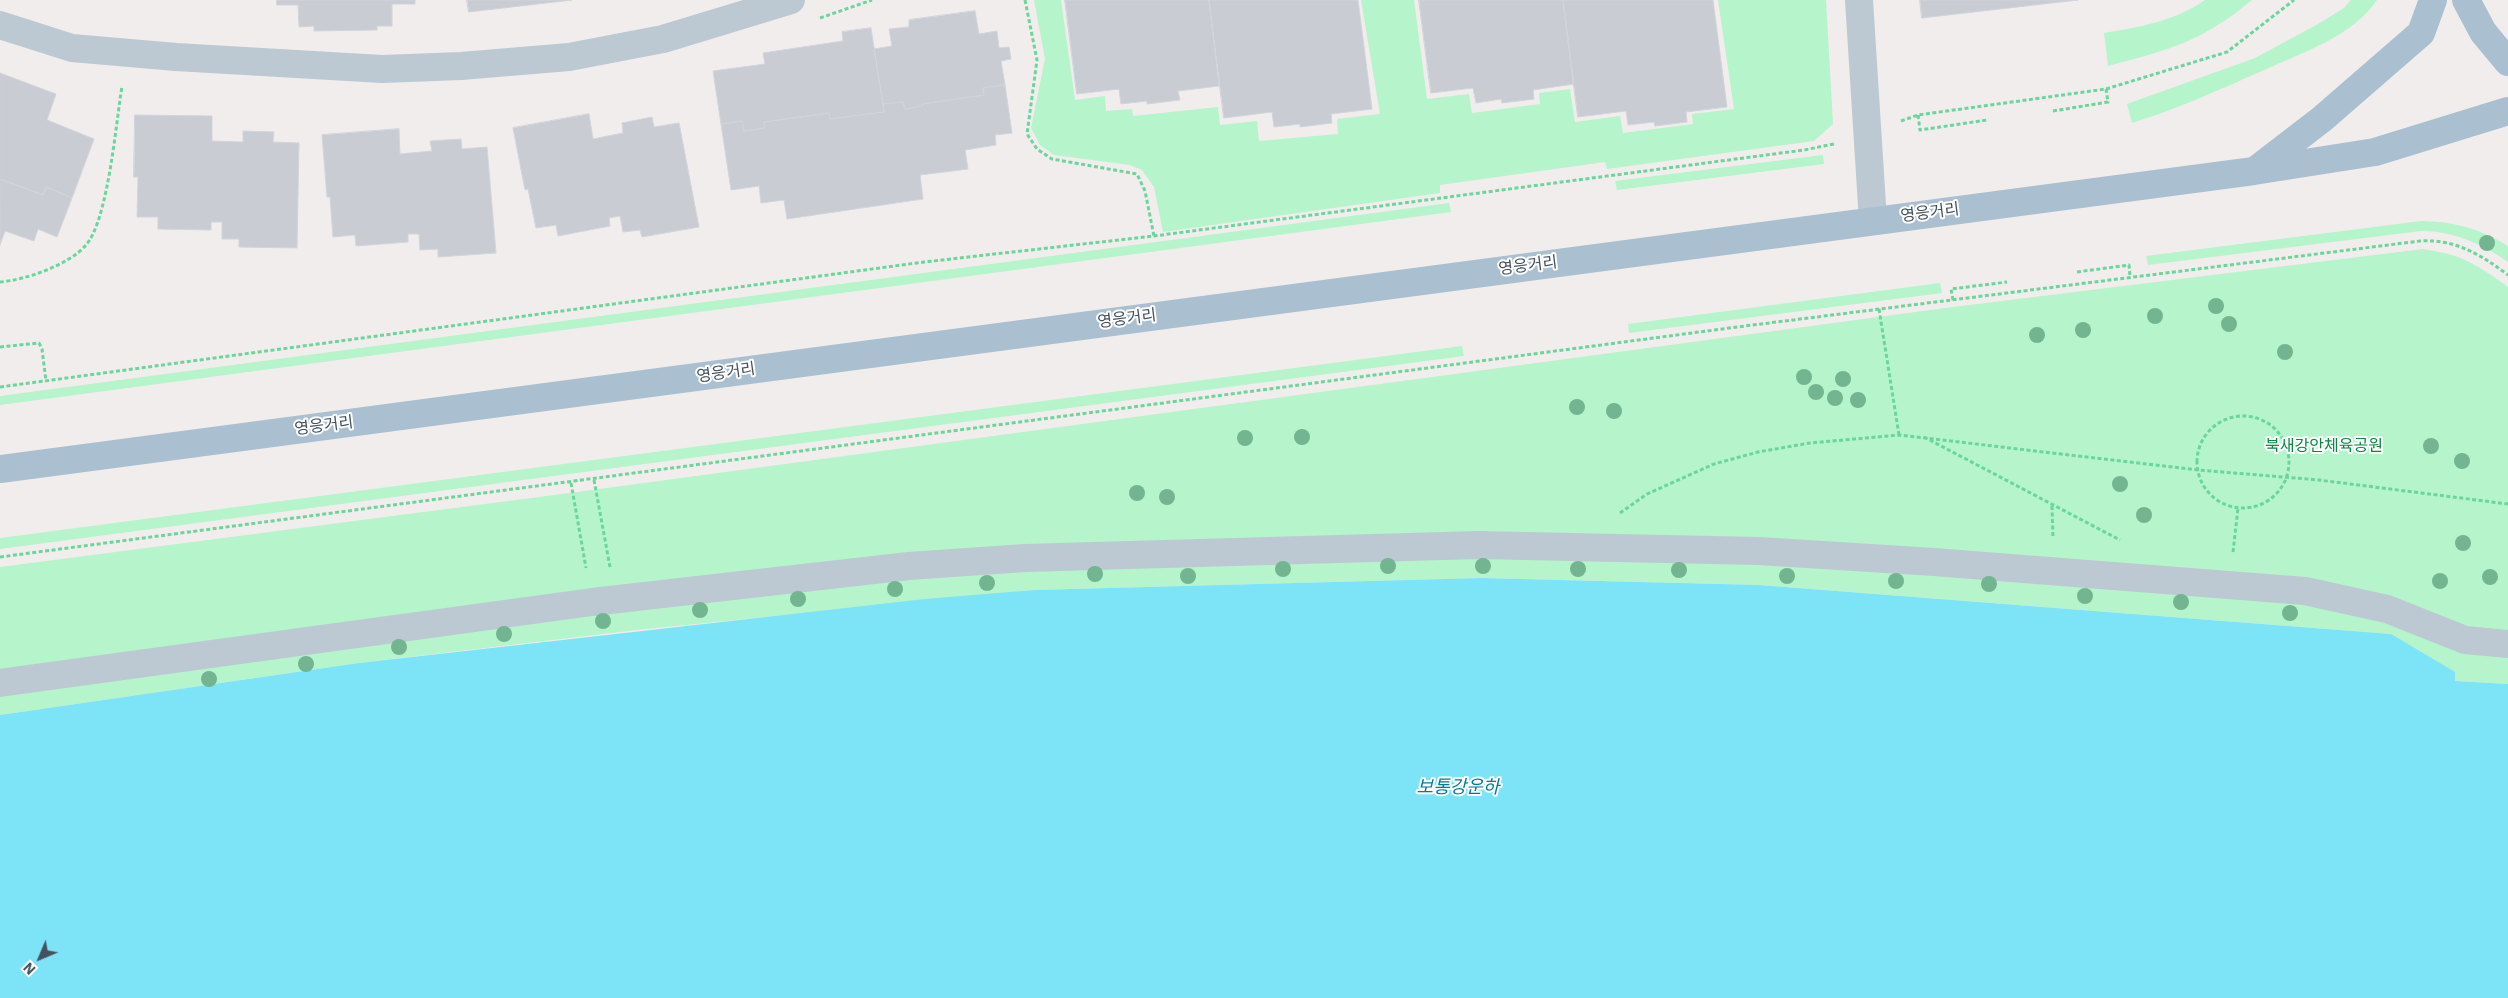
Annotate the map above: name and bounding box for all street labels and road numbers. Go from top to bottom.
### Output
street label: 영웅거리 [1900,200,1960,226]
street label: 영웅거리 [1498,253,1558,279]
street label: 영웅거리 [1097,306,1157,332]
street label: 영웅거리 [696,359,756,387]
street label: 영웅거리 [294,413,354,439]

